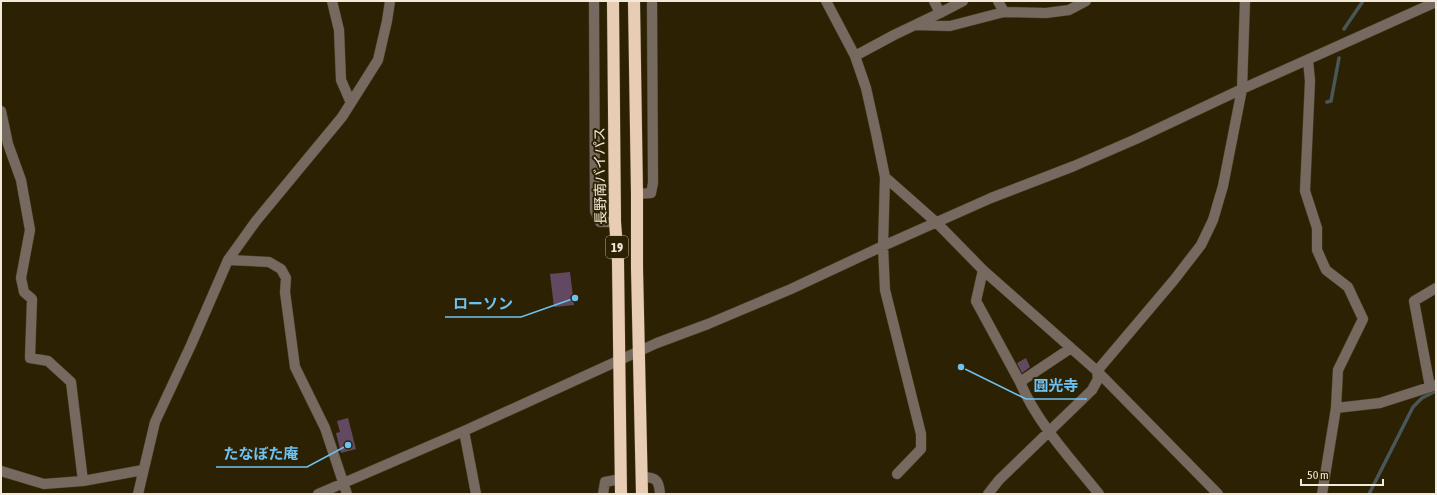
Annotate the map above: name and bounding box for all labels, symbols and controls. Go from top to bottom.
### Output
street label: 長野南バイパス [591,127,609,225]
road number: 19 [606,236,628,258]
callout: ローソン [445,290,521,317]
text: ローソン [453,295,513,312]
callout: 圓光寺 [1026,372,1087,399]
text: 圓光寺 [1033,377,1079,394]
callout: たなぼた庵 [216,440,307,467]
text: たなぼた庵 [223,445,299,462]
scale bar [1301,461,1383,487]
text: 50 m [1307,468,1329,482]

